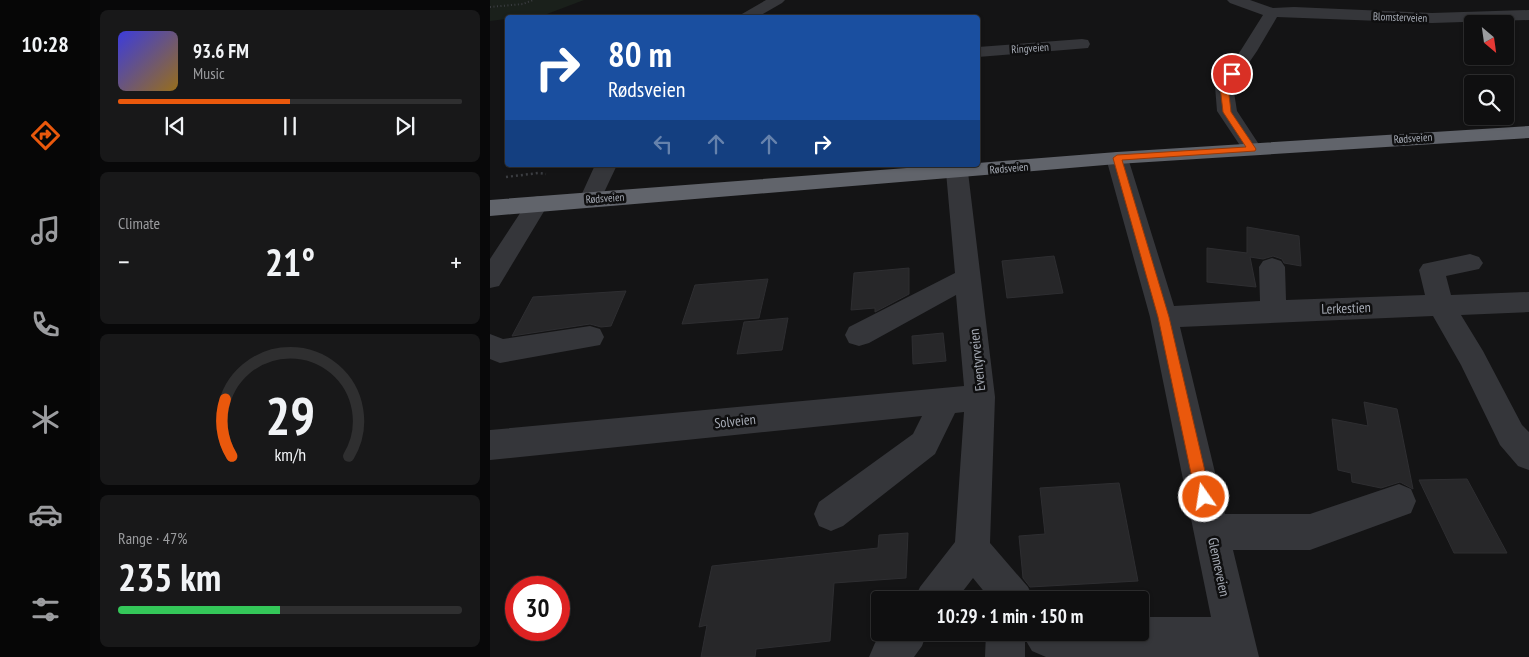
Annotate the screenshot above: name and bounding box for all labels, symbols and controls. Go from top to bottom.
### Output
street label: Blomsterveien [1373,9,1428,25]
north arrow [1464,15,1514,65]
map controls [1464,15,1514,125]
text: 10:28 [21,30,69,58]
text: 80 m [608,31,672,77]
icon: right [525,35,590,100]
text: 93.6 FM [193,39,249,63]
street label: Ringveien [1011,40,1050,56]
pin [1211,53,1253,95]
icon: arrive [1218,60,1246,88]
text: Music [193,63,225,83]
text: Rødsveien [608,75,685,103]
button: search [1464,75,1514,125]
icon: previous [161,112,189,140]
icon: pause [276,112,304,140]
icon: next [391,112,419,140]
icon: directions [28,118,63,153]
icon: left [649,130,677,158]
icon: ahead [702,130,730,158]
icon: ahead [755,130,783,158]
icon: right [808,130,836,158]
street label: Rødsveien [1393,130,1433,146]
street label: Rødsveien [989,159,1029,177]
street label: Rødsveien [585,190,625,206]
icon: music [28,213,63,248]
text: Climate [118,213,160,233]
text: 21° [265,237,315,286]
text: − [118,243,130,280]
text: + [450,243,462,280]
street label: Lerkestien [1321,298,1371,318]
icon: phone [28,307,63,342]
street label: Eventyrveien [965,328,989,392]
text: 29 [265,382,315,449]
icon: climate [28,402,63,437]
street label: Solveien [713,410,757,432]
text: km/h [274,443,306,466]
position arrow [1177,470,1229,522]
icon: car [28,497,63,532]
text: Range · 47% [118,528,187,548]
street label: Glenneveien [1204,536,1234,598]
text: 235 km [118,552,221,601]
speed limit sign: 30 [505,576,570,641]
icon: filters [28,592,63,627]
text: 10:29 · 1 min · 150 m [937,604,1083,628]

